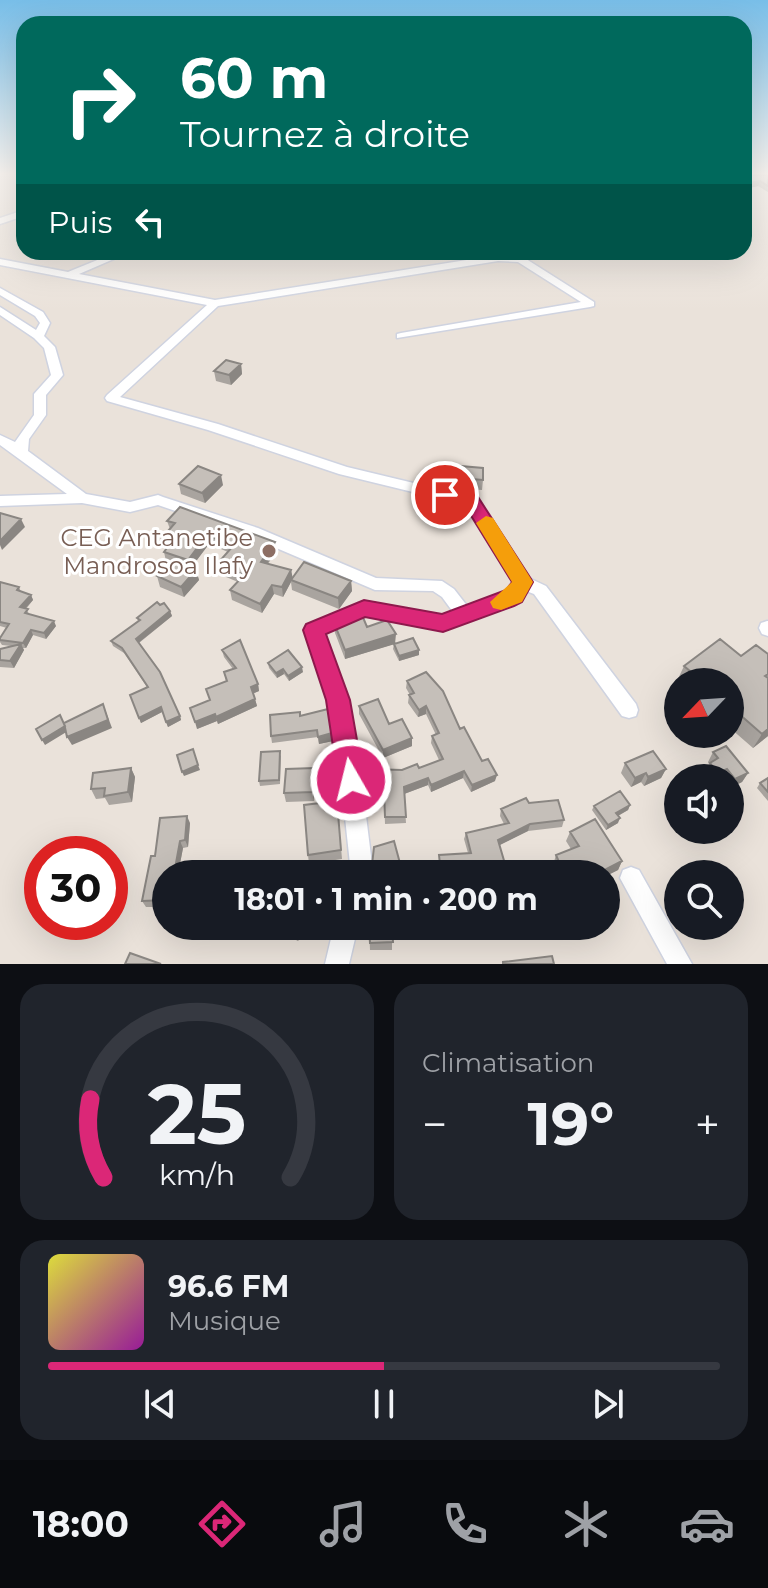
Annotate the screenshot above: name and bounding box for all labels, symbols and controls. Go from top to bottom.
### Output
text: 60 m [180,44,328,112]
icon: right [48,48,152,152]
text: Tournez à droite [180,112,470,156]
icon: left [128,200,172,244]
text: Puis [48,204,112,241]
pin [411,461,479,529]
icon: arrive [423,473,467,517]
place label: CEG Antanetibe Mandrosoa Ilafy [61,523,253,580]
marker: CEG Antanetibe Mandrosoa Ilafy [260,542,278,560]
north arrow [664,668,744,748]
map controls [664,668,744,940]
position arrow [309,738,393,822]
button: sound [664,764,744,844]
speed limit sign: 30 [24,836,128,940]
button: search [664,860,744,940]
text: 18:01 · 1 min · 200 m [234,881,538,918]
text: Climatisation [422,1047,594,1079]
text: 25 [148,1063,246,1165]
text: 19° [528,1087,614,1160]
text: − [422,1097,447,1151]
text: + [695,1097,720,1151]
text: km/h [159,1157,235,1192]
text: 96.6 FM [168,1268,289,1305]
text: Musique [168,1305,281,1337]
icon: previous [138,1382,182,1426]
icon: pause [362,1382,406,1426]
icon: next [586,1382,630,1426]
icon: directions [194,1496,250,1552]
icon: music [315,1496,371,1552]
icon: phone [437,1496,493,1552]
icon: climate [558,1496,614,1552]
icon: car [679,1496,735,1552]
text: 18:00 [33,1502,129,1546]

